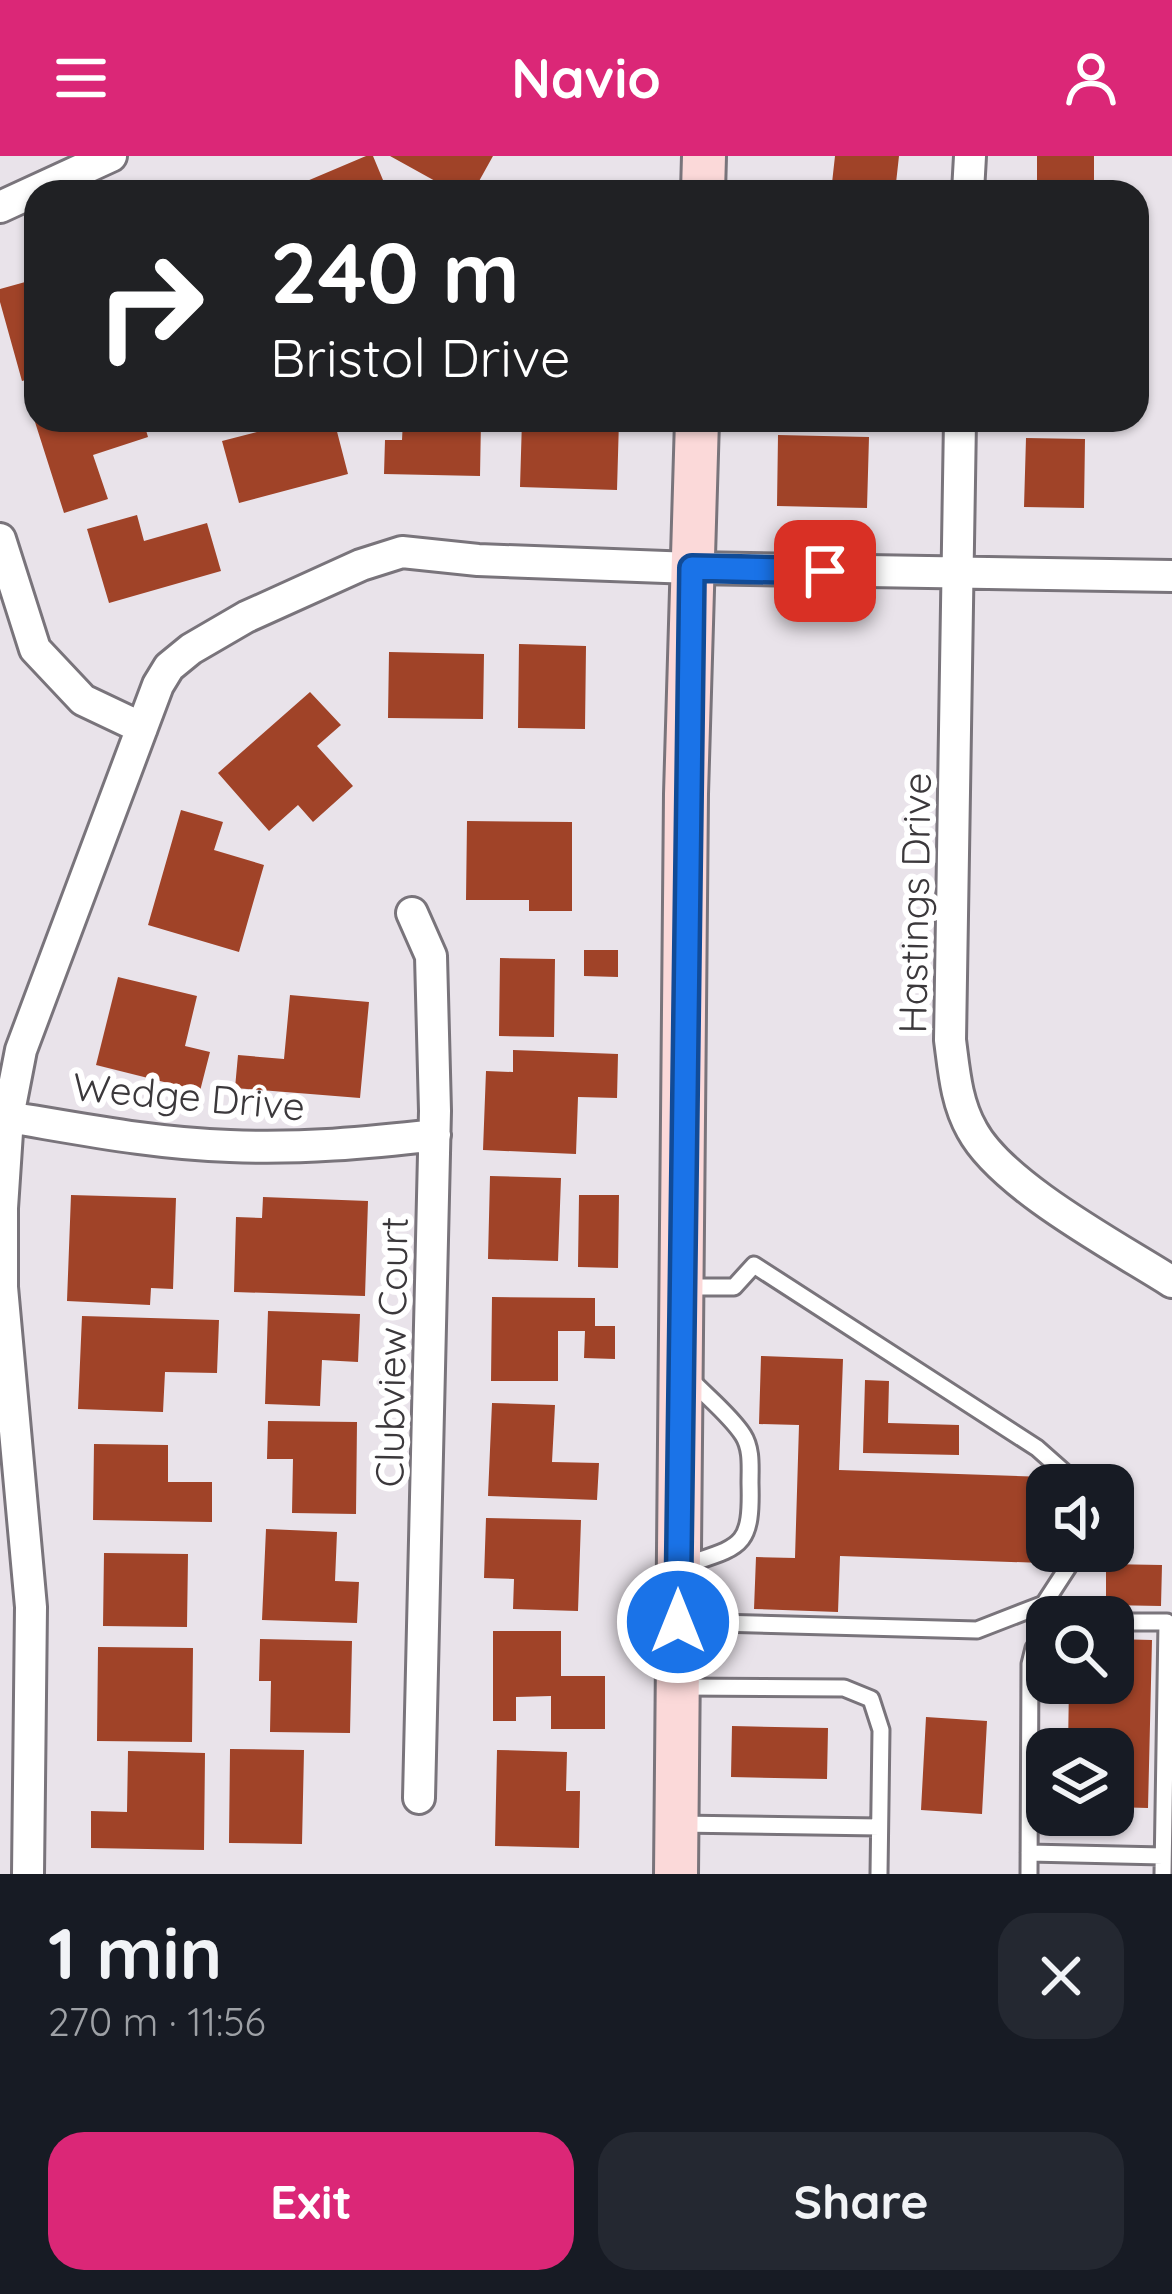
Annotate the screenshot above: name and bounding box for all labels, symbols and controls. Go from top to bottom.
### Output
text: Navio [511,44,661,112]
icon: menu [48,45,114,111]
icon: person [1058,45,1124,111]
text: 240 m [270,219,520,324]
icon: right [72,228,228,384]
text: Bristol Drive [270,323,571,391]
pin [774,520,876,622]
icon: arrive [792,538,858,604]
street label: Hastings Drive [887,772,941,1034]
street label: Wedge Drive [71,1061,307,1131]
street label: Clubview Court [364,1216,418,1488]
map controls [1026,1464,1134,1836]
button: sound [1026,1464,1134,1572]
position arrow [615,1559,741,1685]
button: search [1026,1596,1134,1704]
button: layers [1026,1728,1134,1836]
text: 1 min [48,1907,222,1997]
button: close [998,1913,1124,2039]
text: 270 m · 11:56 [48,1997,266,2046]
button: Exit [48,2132,574,2270]
button: Share [598,2132,1124,2270]

